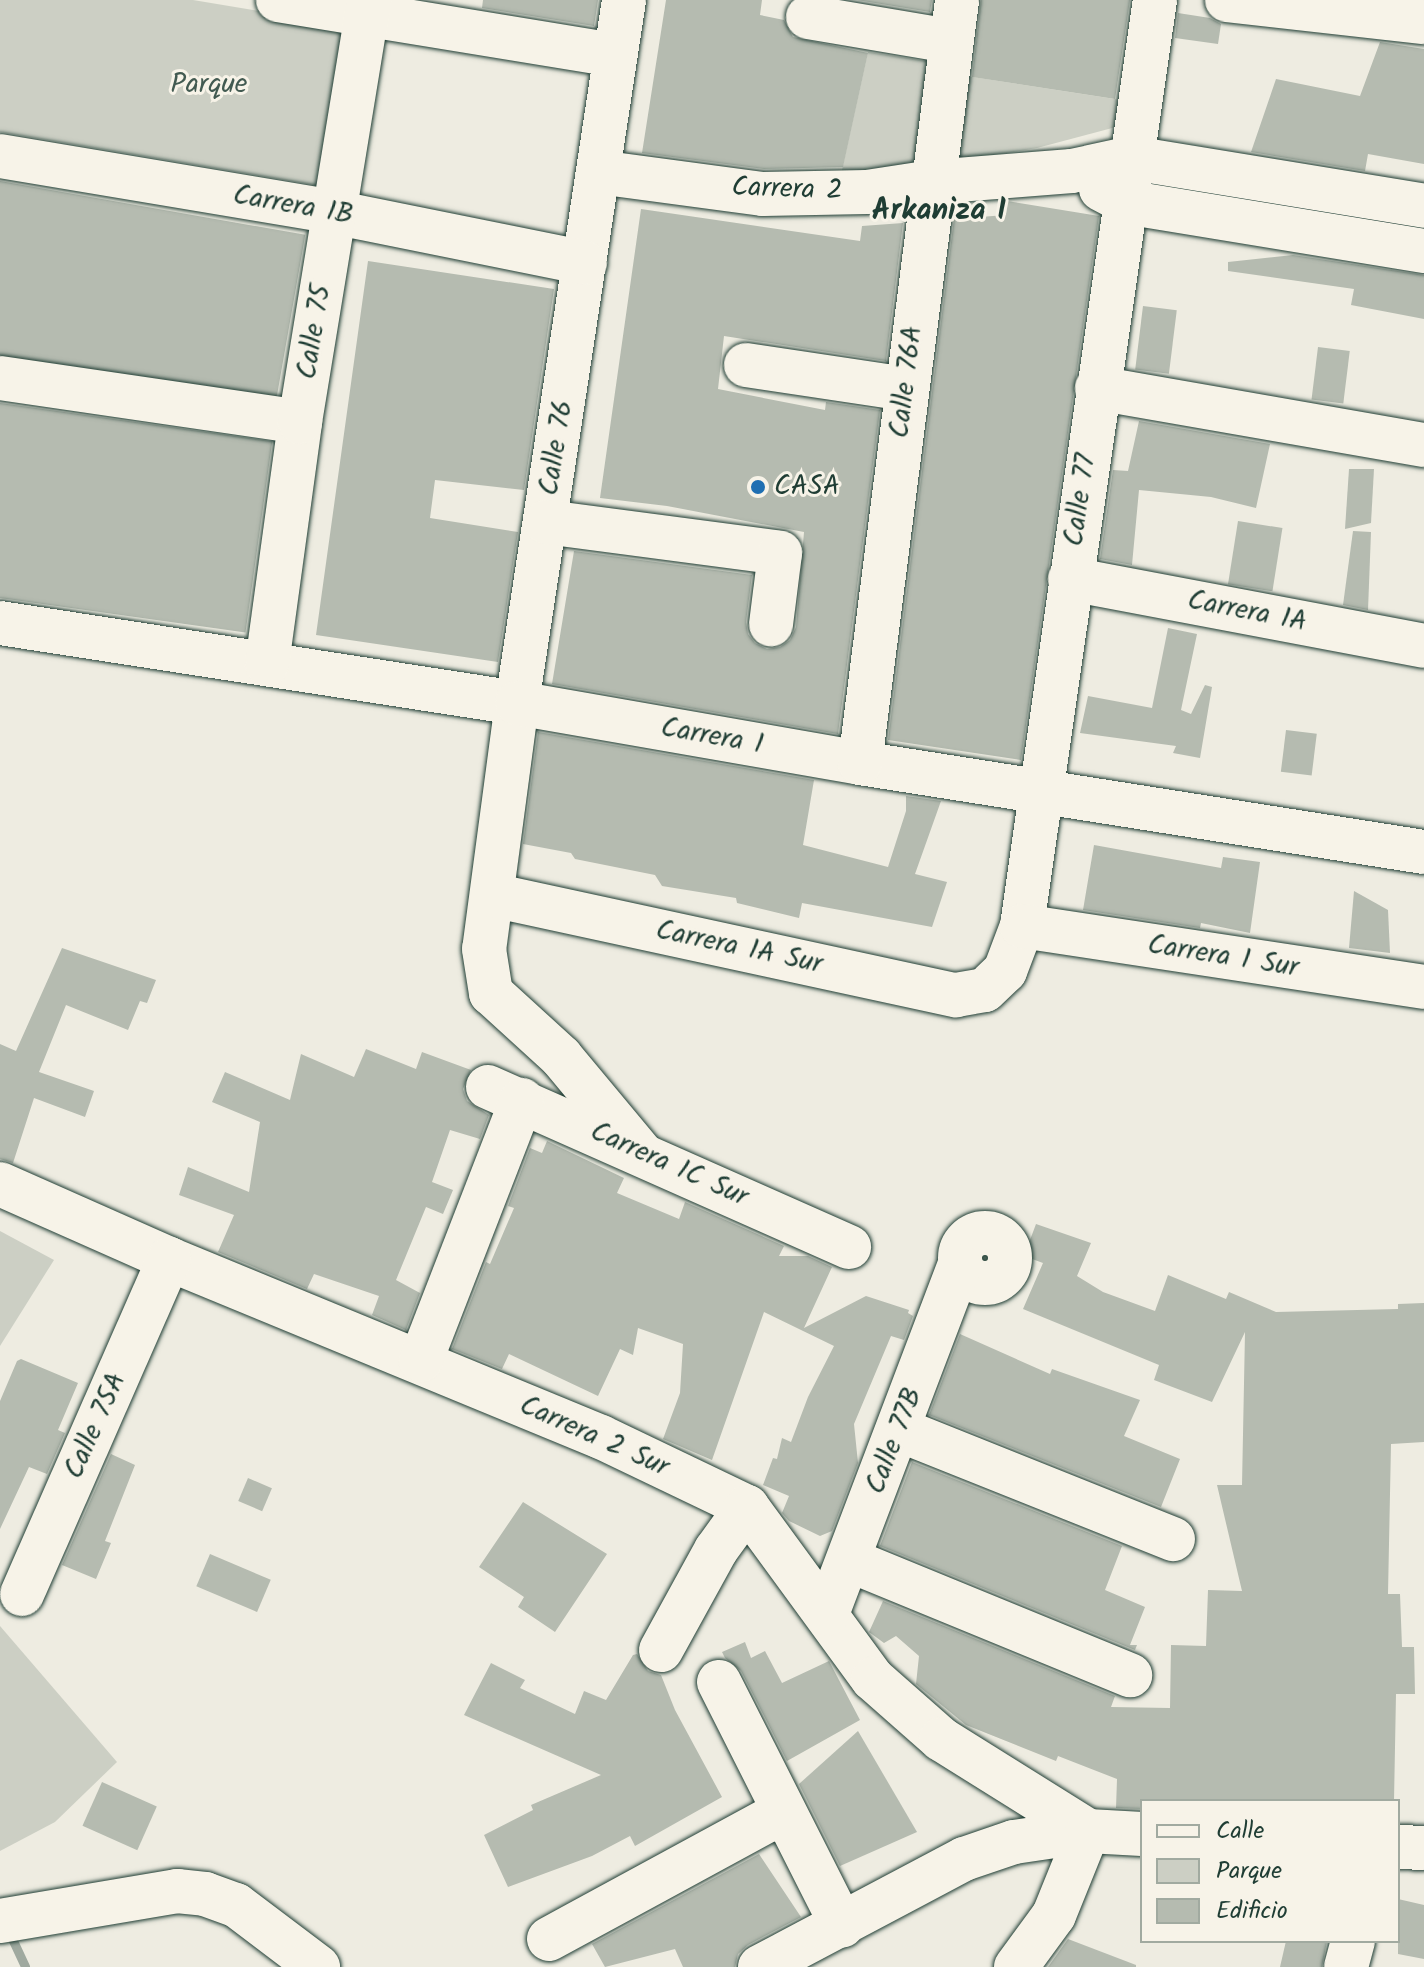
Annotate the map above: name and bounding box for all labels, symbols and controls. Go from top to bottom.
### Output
park label: Parque [171,68,247,102]
street label: Carrera 2 [731,171,843,209]
street label: Carrera 1B [230,179,356,233]
district label: Arkaniza I [872,193,1006,229]
street label: Calle 75 [291,282,339,382]
street label: Calle 76A [883,324,931,440]
street label: Calle 76 [533,398,581,498]
street label: Calle 77 [1058,451,1104,549]
place label: CASA [774,470,840,504]
marker: CASA [749,478,767,496]
street label: Carrera 1A [1185,584,1309,640]
street label: Carrera 1 [658,711,766,763]
street label: Carrera 1A Sur [653,914,825,982]
street label: Carrera 1 Sur [1145,928,1301,986]
street label: Carrera 1C Sur [585,1115,753,1215]
street label: Calle 75A [58,1368,134,1484]
street label: Calle 77B [859,1383,931,1499]
street label: Carrera 2 Sur [514,1389,674,1485]
legend [1140,1799,1400,1943]
text: Calle [1216,1812,1264,1851]
text: Parque [1216,1852,1282,1891]
text: Edificio [1216,1892,1288,1931]

